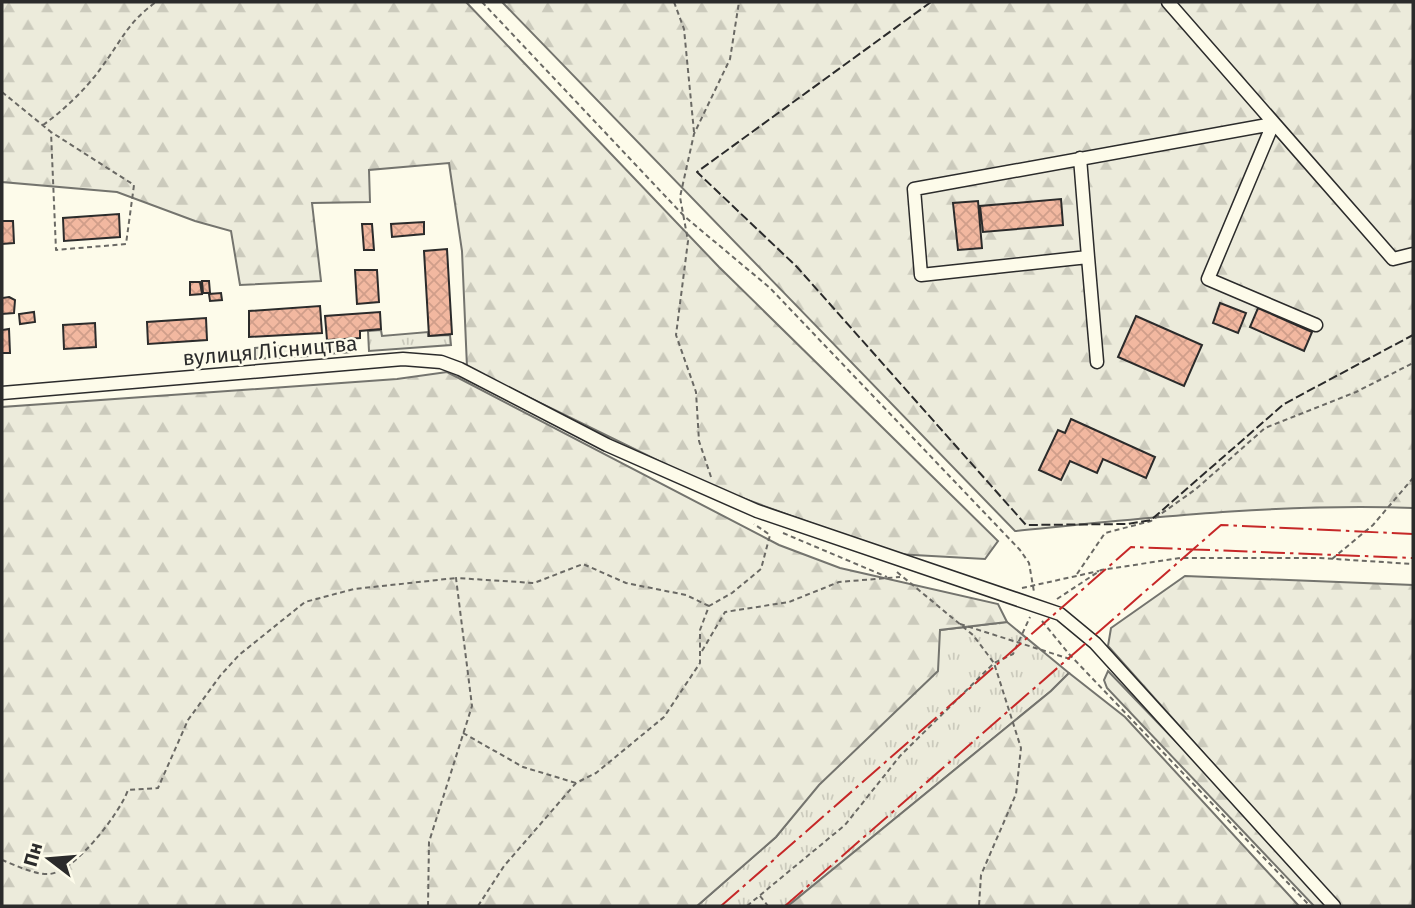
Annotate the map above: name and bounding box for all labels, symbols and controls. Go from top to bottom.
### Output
street label: вулиця Лісництва [182,330,358,372]
north arrow [14,824,84,894]
text: Пн [19,840,47,869]

